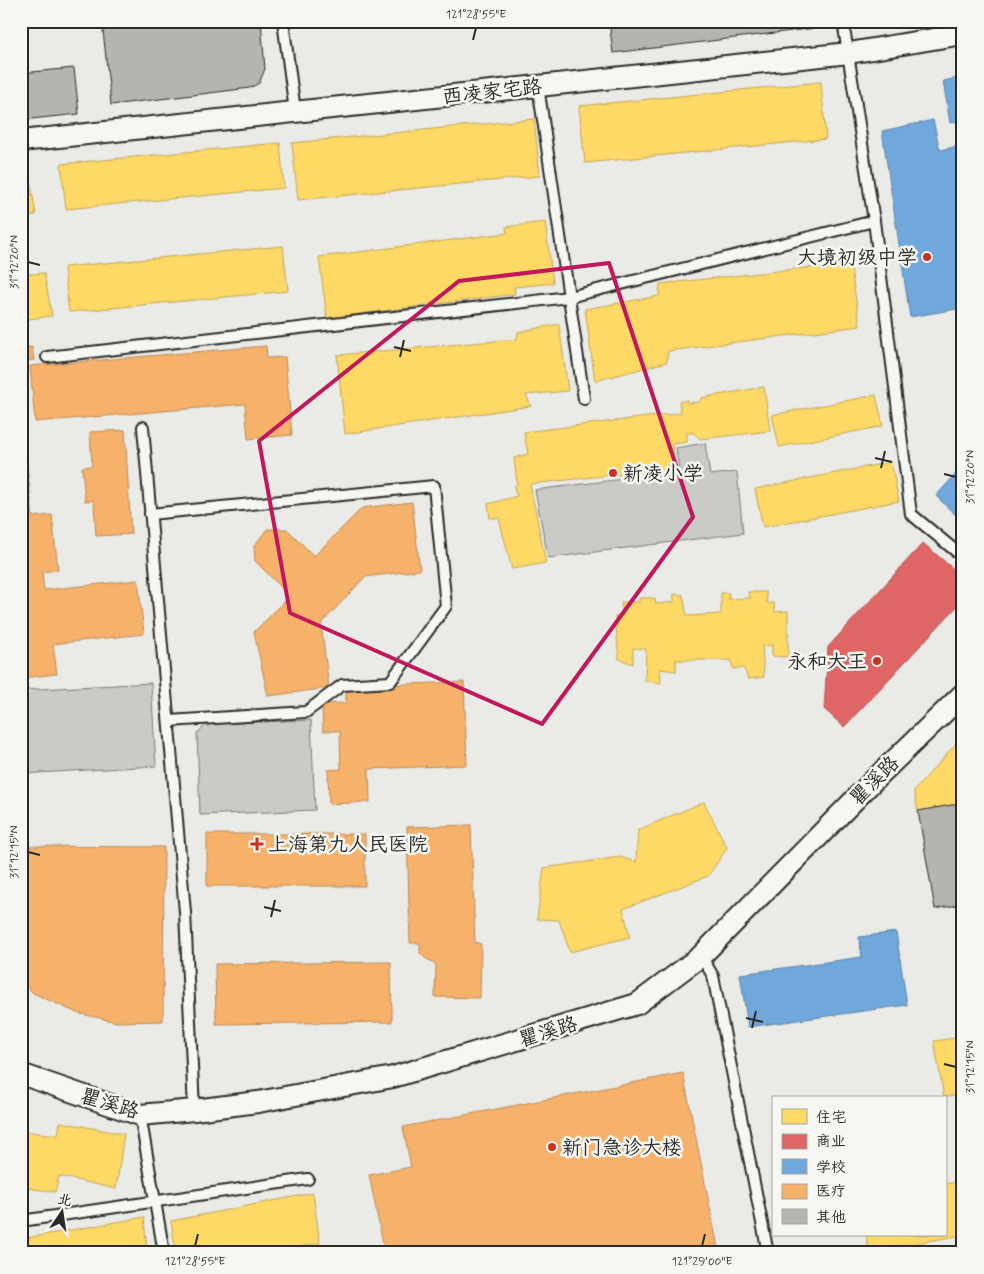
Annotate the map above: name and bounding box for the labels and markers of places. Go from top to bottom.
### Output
place label: 大境初级中学 [797,245,917,272]
marker: 大境初级中学 [921,251,933,263]
place label: 新凌小学 [623,461,703,488]
marker: 新凌小学 [607,467,619,479]
place label: 永和大王 [787,649,867,676]
marker: 永和大王 [871,655,883,667]
place label: 上海第九人民医院 [268,832,428,859]
marker: 上海第九人民医院 [250,837,264,851]
place label: 新门急诊大楼 [562,1135,682,1162]
marker: 新门急诊大楼 [546,1141,558,1153]

